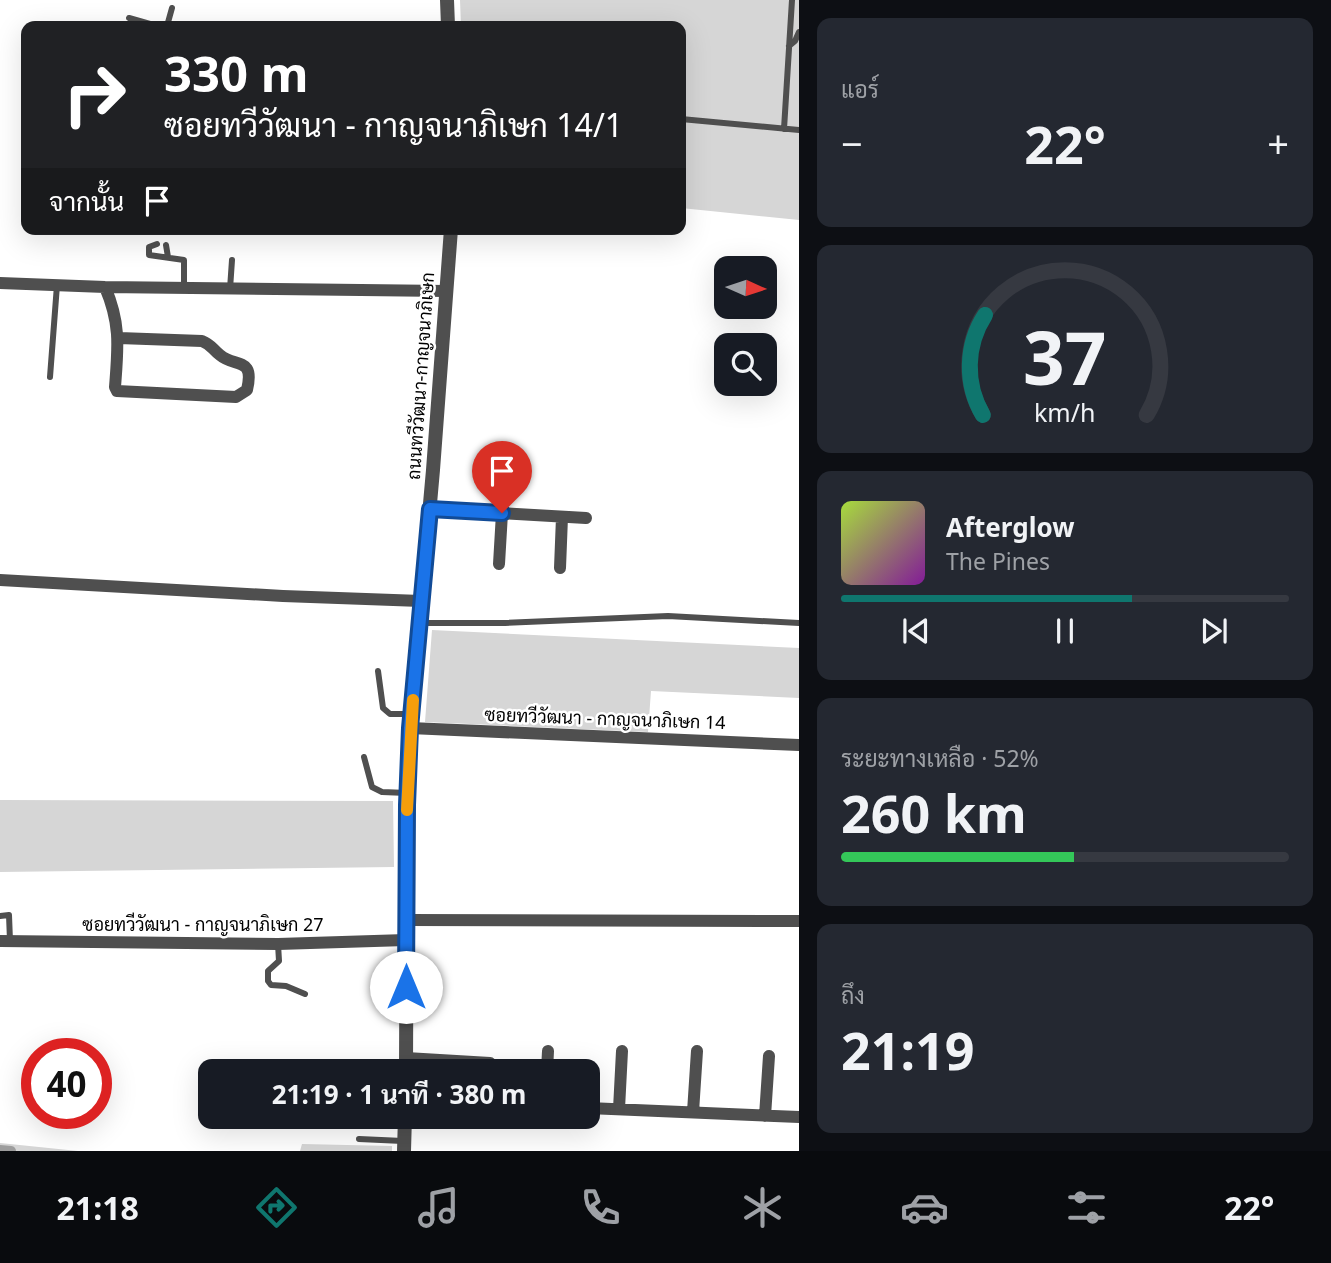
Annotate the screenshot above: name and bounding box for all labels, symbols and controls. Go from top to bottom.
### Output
text: 330 m [164,40,309,106]
icon: right [49,49,140,140]
text: แอร์ [841,73,879,105]
text: ซอยทวีวัฒนา - กาญจนาภิเษก 14/1 [164,103,623,146]
text: 22° [1024,108,1106,179]
text: − [841,117,863,169]
text: + [1267,117,1289,169]
icon: arrive [138,182,176,220]
text: จากนั้น [49,183,124,219]
north arrow [714,256,777,318]
map controls [714,256,777,396]
street label: ถนนทวีวัฒนา-กาญจนาภิเษก [401,271,439,481]
text: 37 [1023,307,1107,406]
button: search [714,333,777,396]
text: km/h [1034,395,1096,429]
pin [472,441,532,513]
icon: arrive [483,452,521,490]
text: Afterglow [946,509,1074,545]
text: The Pines [946,545,1050,577]
icon: previous [897,612,935,650]
icon: pause [1046,612,1084,650]
icon: next [1195,612,1233,650]
street label: ซอยทวีวัฒนา - กาญจนาภิเษก 14 [484,702,726,734]
text: ระยะทางเหลือ · 52% [841,742,1039,774]
text: 260 km [841,777,1027,848]
street label: ซอยทวีวัฒนา - กาญจนาภิเษก 27 [82,912,324,936]
position arrow [369,950,443,1024]
text: ถึง [841,979,865,1011]
text: 21:19 [841,1014,975,1085]
speed limit sign: 40 [21,1038,112,1129]
text: 21:19 · 1 นาที · 380 m [272,1076,526,1112]
icon: directions [252,1183,301,1232]
icon: music [414,1183,463,1232]
icon: phone [576,1183,625,1232]
icon: climate [738,1183,787,1232]
icon: car [900,1183,949,1232]
icon: filters [1062,1183,1111,1232]
text: 21:18 [57,1186,139,1229]
text: 22° [1224,1186,1274,1229]

